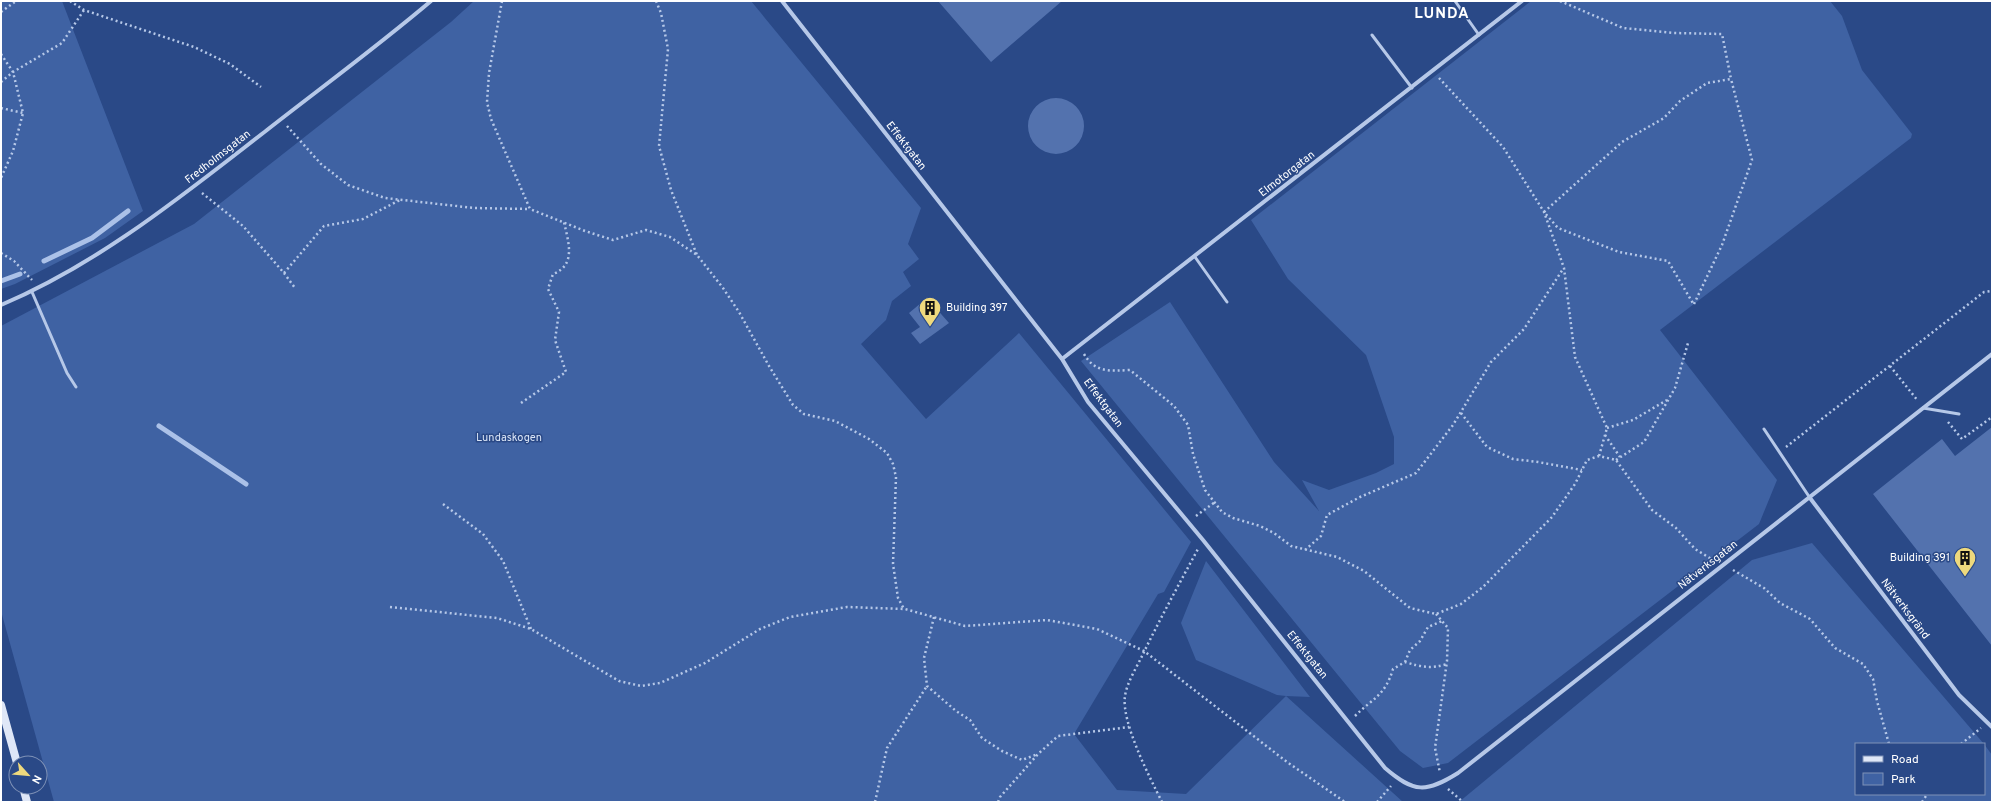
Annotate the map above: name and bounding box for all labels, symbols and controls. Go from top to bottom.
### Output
district label: LUNDA [1414,5,1470,24]
street label: Effektgatan [883,119,929,173]
street label: Fredholmsgatan [182,127,254,187]
street label: Elmotorgatan [1256,148,1318,200]
building icon: Building 397 [917,295,943,328]
place label: Building 397 [946,301,1008,315]
street label: Effektgatan [1080,376,1126,430]
park label: Lundaskogen [476,431,542,445]
street label: Nätverksgatan [1675,537,1741,593]
building icon: Building 391 [1952,545,1978,578]
place label: Building 391 [1890,551,1950,565]
street label: Nätverksgränd [1878,576,1932,642]
street label: Effektgatan [1283,628,1331,682]
legend [1855,743,1985,795]
text: Road [1891,752,1919,768]
north arrow [8,755,48,795]
text: N [28,772,44,786]
text: Park [1891,772,1916,788]

